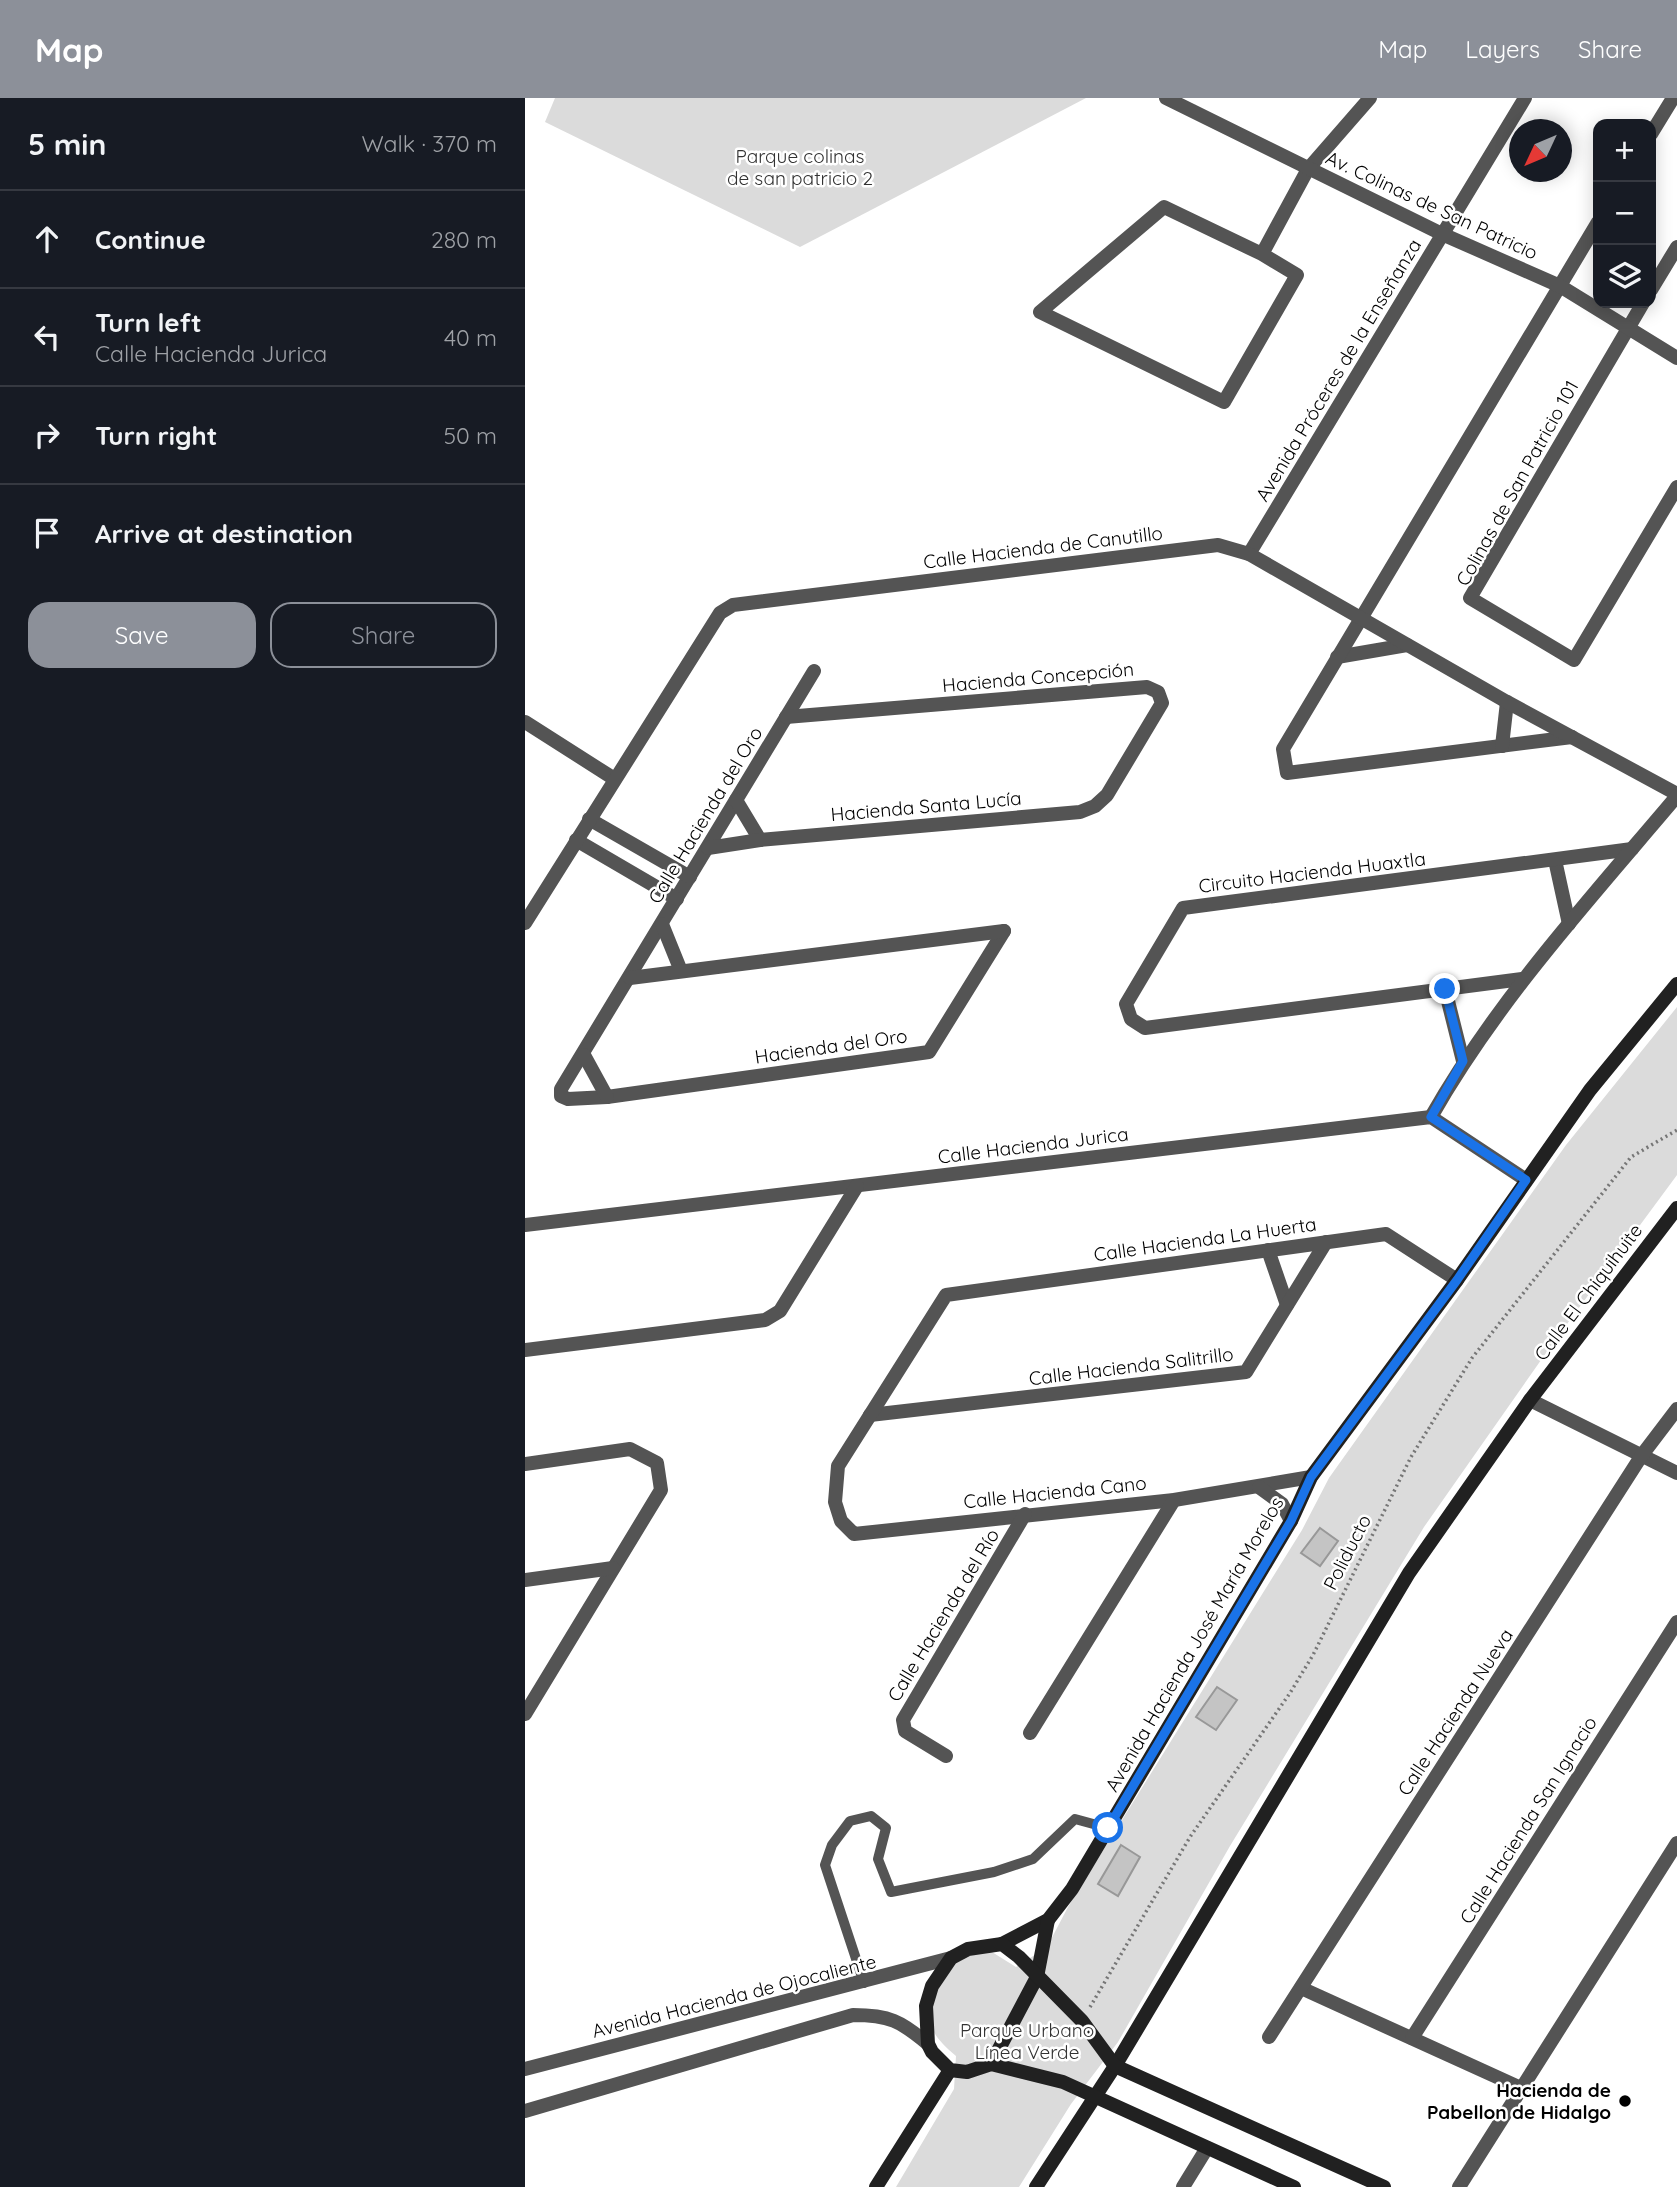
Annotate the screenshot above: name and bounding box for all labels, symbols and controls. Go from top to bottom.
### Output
text: Map [35,29,103,70]
text: Map [1378,34,1427,64]
text: Layers [1465,34,1540,64]
text: Share [1578,34,1642,64]
north arrow [1509,119,1572,182]
map controls [1593,119,1656,308]
button: + [1593,119,1656,182]
text: 5 min [28,125,106,163]
text: Walk · 370 m [362,129,497,158]
park label: Parque colinas de san patricio 2 [727,144,873,190]
street label: Av. Colinas de San Patricio [1322,145,1542,265]
button: − [1593,182,1656,245]
icon: ahead [28,220,66,258]
text: Continue [95,223,206,256]
text: 280 m [431,225,497,254]
street label: Avenida Próceres de la Enseñanza [1250,234,1426,506]
button: layers [1593,245,1656,308]
text: Turn left [95,306,202,339]
icon: left [28,318,66,356]
text: 40 m [444,323,497,352]
text: Calle Hacienda Jurica [95,339,327,368]
street label: Colinas de San Patricio 101 [1450,376,1584,590]
icon: right [28,416,66,454]
text: Turn right [95,419,217,452]
text: 50 m [444,421,497,450]
icon: arrive [28,514,66,552]
text: Arrive at destination [95,517,353,550]
street label: Calle Hacienda de Canutillo [922,520,1164,574]
button: Save [28,602,256,668]
button: Share [270,602,497,668]
street label: Hacienda Concepción [941,657,1135,697]
street label: Calle Hacienda del Oro [643,722,767,908]
street label: Hacienda Santa Lucía [829,786,1023,826]
street label: Circuito Hacienda Huaxtla [1197,846,1427,898]
route end [1429,973,1460,1004]
street label: Hacienda del Oro [753,1023,909,1069]
street label: Calle Hacienda Jurica [936,1121,1130,1169]
street label: Calle Hacienda La Huerta [1092,1211,1318,1267]
street label: Calle El Chiquihuite [1529,1219,1647,1365]
street label: Calle Hacienda Salitrillo [1027,1342,1235,1390]
street label: Calle Hacienda Cano [962,1470,1148,1514]
street label: Avenida Hacienda José María Morelos [1099,1492,1289,1796]
street label: Poliducto [1318,1510,1376,1594]
street label: Calle Hacienda del Río [882,1524,1004,1706]
street label: Calle Hacienda Nueva [1392,1624,1518,1800]
street label: Calle Hacienda San Ignacio [1454,1712,1602,1928]
route start [1092,1812,1123,1843]
street label: Avenida Hacienda de Ojocaliente [589,1949,879,2043]
park label: Parque Urbano Línea Verde [960,2018,1094,2064]
place label: Hacienda de Pabellon de Hidalgo [1427,2078,1611,2124]
marker: Hacienda de Pabellon de Hidalgo [1617,2093,1633,2109]

